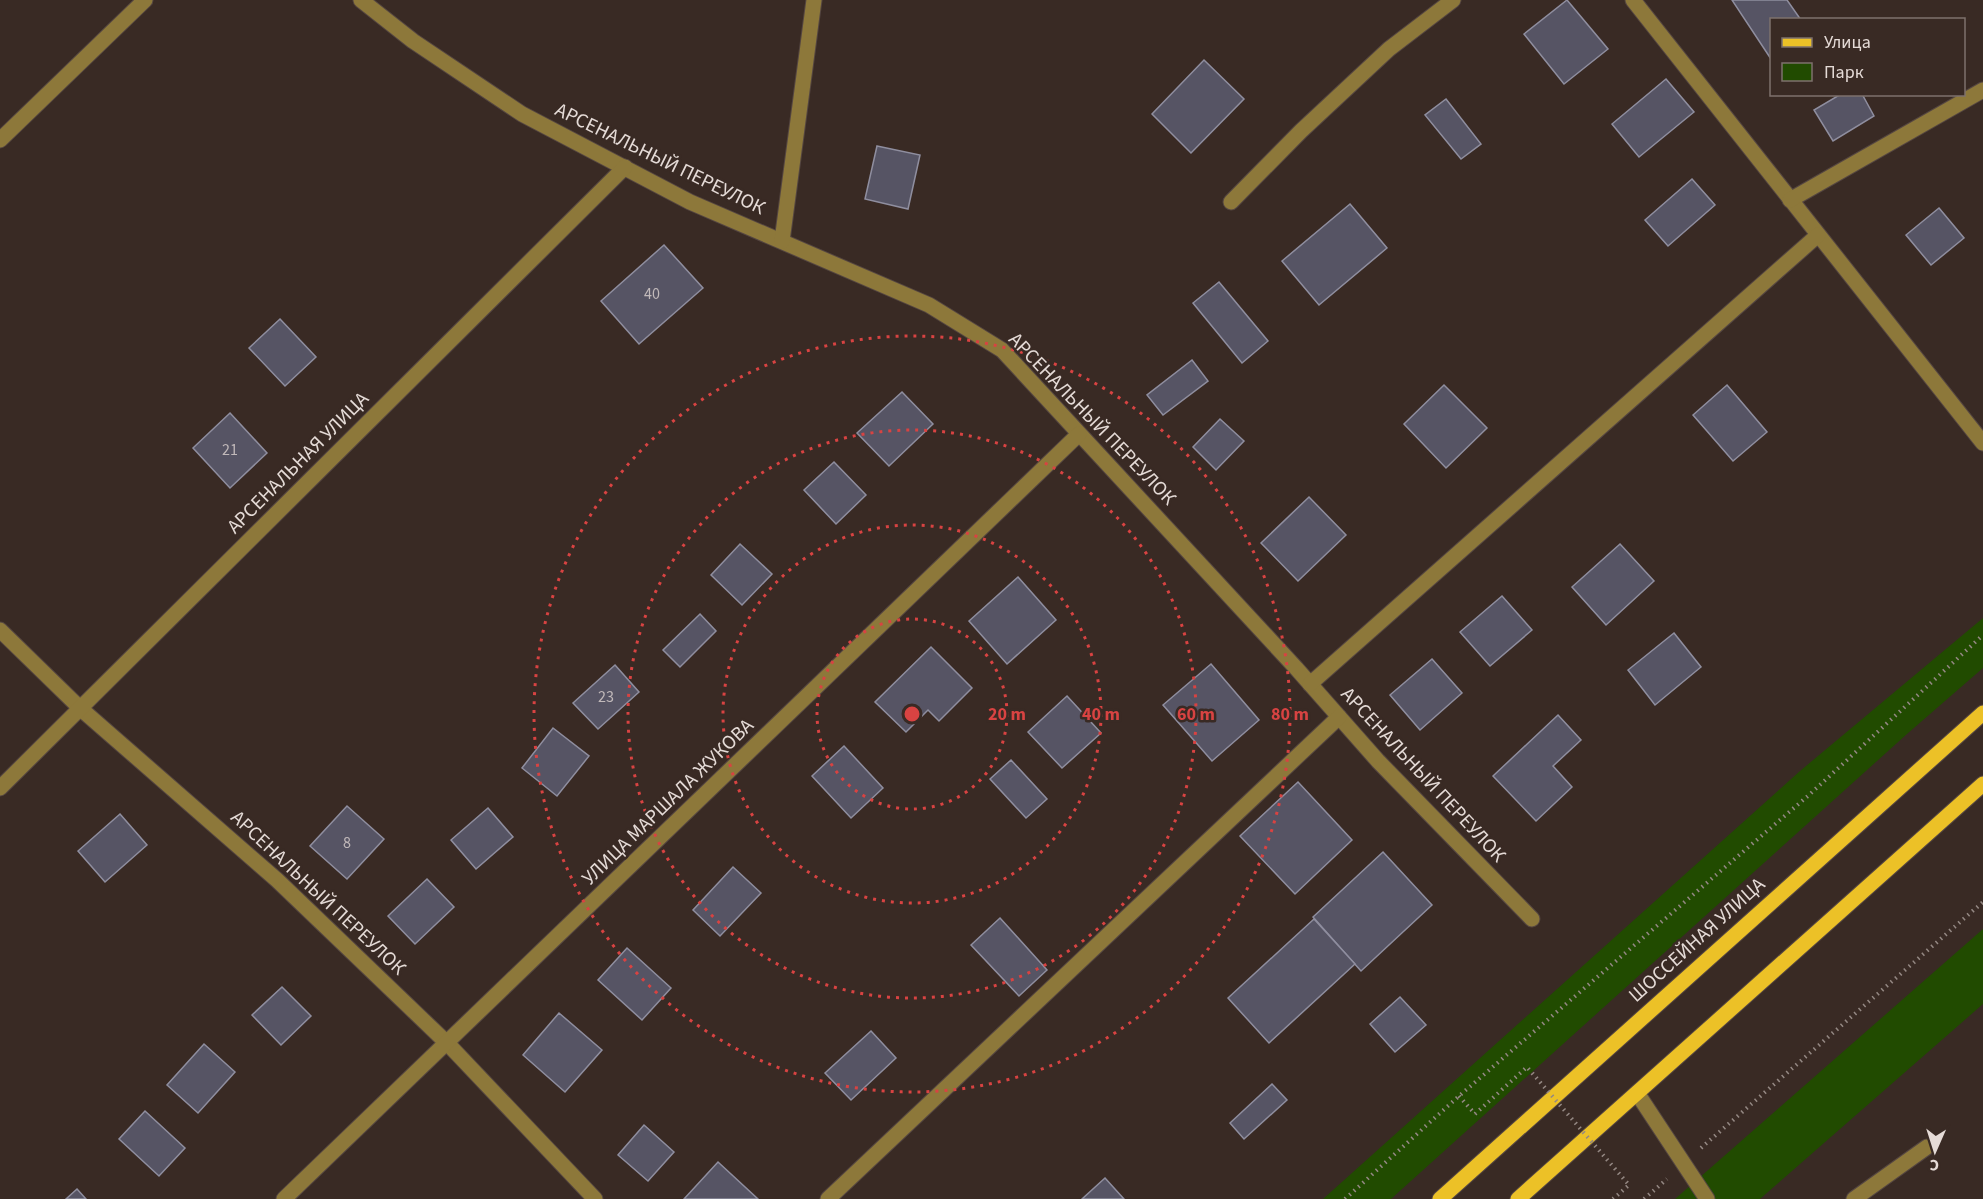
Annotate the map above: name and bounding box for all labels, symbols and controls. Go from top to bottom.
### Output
legend [1770,18,1965,96]
text: Улица [1824,30,1871,55]
text: Парк [1824,60,1864,85]
street label: АРСЕНАЛЬНЫЙ ПЕРЕУЛОК [550,96,770,222]
house number: 40 [644,283,660,305]
street label: АРСЕНАЛЬНЫЙ ПЕРЕУЛОК [1002,326,1182,512]
street label: АРСЕНАЛЬНАЯ УЛИЦА [221,386,375,540]
house number: 21 [222,439,238,461]
street label: АРСЕНАЛЬНЫЙ ПЕРЕУЛОК [1334,681,1512,869]
house number: 23 [598,686,614,708]
text: 20 m [988,702,1026,727]
text: 40 m [1082,702,1120,727]
text: 60 m [1177,702,1215,727]
text: 80 m [1271,702,1309,727]
centre of rings [902,704,922,724]
street label: УЛИЦА МАРШАЛА ЖУКОВА [576,712,760,892]
street label: АРСЕНАЛЬНЫЙ ПЕРЕУЛОК [224,804,412,982]
house number: 8 [343,832,351,854]
street label: ШОССЕЙНАЯ УЛИЦА [1623,871,1771,1009]
north arrow [1905,1121,1965,1181]
text: С [1929,1154,1939,1176]

